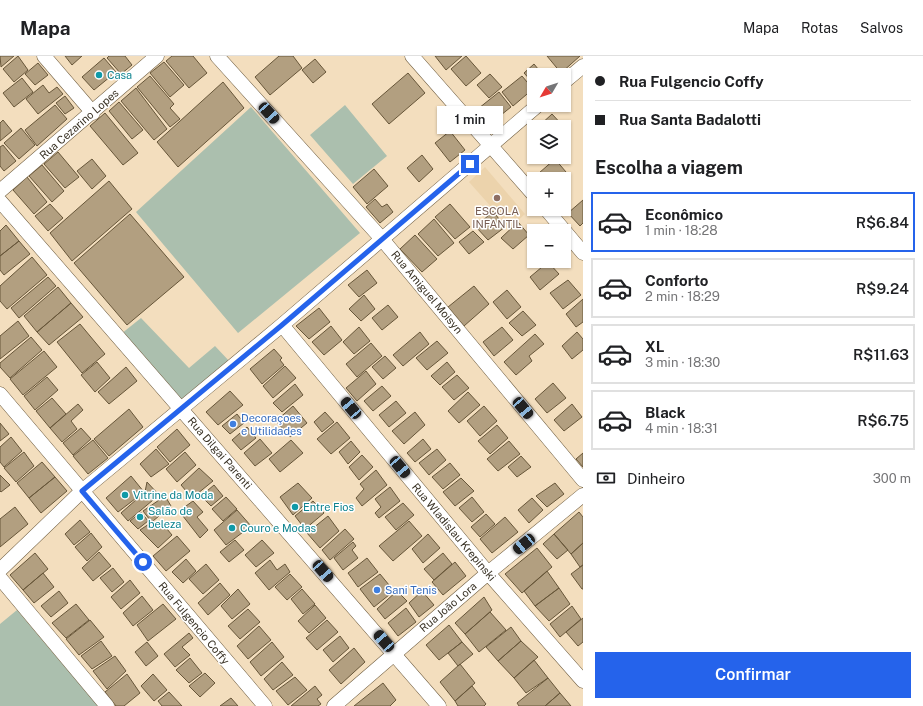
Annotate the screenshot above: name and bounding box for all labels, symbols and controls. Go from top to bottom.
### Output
text: Mapa [20,17,70,39]
text: Mapa [743,20,779,36]
text: Rotas [801,20,838,36]
text: Salvos [860,20,903,36]
north arrow [527,68,571,112]
map controls [527,68,571,268]
place label: Casa [107,69,132,81]
marker: Casa [94,70,104,80]
text: Rua Fulgencio Coffy [619,73,764,90]
street label: Rua Cezarino Lopes [37,86,121,162]
car [257,100,281,126]
callout: 1 min [437,106,503,134]
text: Rua Santa Badalotti [619,111,761,128]
text: 1 min [455,112,485,127]
button: layers [527,120,571,164]
route end [461,155,479,173]
text: Escolha a viagem [595,157,743,178]
button: + [527,172,571,216]
marker: ESCOLA INFANTIL [492,193,502,203]
icon: car [597,204,633,240]
place label: ESCOLA INFANTIL [472,205,522,230]
text: Econômico [645,206,723,223]
text: R$6.84 [856,214,909,231]
text: 1 min · 18:28 [645,223,718,238]
button: − [527,224,571,268]
street label: Rua Amiguel Moisyn [389,248,465,336]
icon: car [597,270,633,306]
text: Conforto [645,272,708,289]
text: R$9.24 [856,280,909,297]
text: 2 min · 18:29 [645,289,720,304]
icon: car [597,336,633,372]
text: XL [645,338,664,355]
text: R$11.63 [853,346,909,363]
text: 3 min · 18:30 [645,355,720,370]
car [339,395,363,421]
car [511,395,535,421]
icon: car [597,402,633,438]
text: Black [645,404,685,421]
place label: Decoraçoes e Utilidades [241,412,302,437]
text: R$6.75 [857,412,909,429]
street label: Rua Dilgai Parenti [186,415,254,491]
marker: Decoraçoes e Utilidades [228,419,238,429]
text: 4 min · 18:31 [645,421,718,436]
car [388,454,412,480]
icon: cash [595,467,617,489]
text: Dinheiro [627,470,685,487]
text: 300 m [873,471,911,486]
street label: Rua Wladislau Krepinski [410,481,498,583]
place label: Vitrine da Moda [133,489,213,501]
marker: Vitrine da Moda [120,490,130,500]
place label: Entre Fios [303,501,355,513]
marker: Entre Fios [290,502,300,512]
place label: Salão de beleza [148,505,192,530]
marker: Salão de beleza [135,512,145,522]
place label: Couro e Modas [240,522,316,534]
marker: Couro e Modas [227,523,237,533]
car [511,532,537,556]
route start [134,553,152,571]
car [311,558,335,584]
street label: Rua Fulgencio Coffy [156,580,232,667]
street label: Rua João Lora [417,580,479,634]
place label: Sani Tenis [385,584,437,596]
marker: Sani Tenis [372,585,382,595]
car [372,628,396,654]
button: Confirmar [595,652,911,698]

